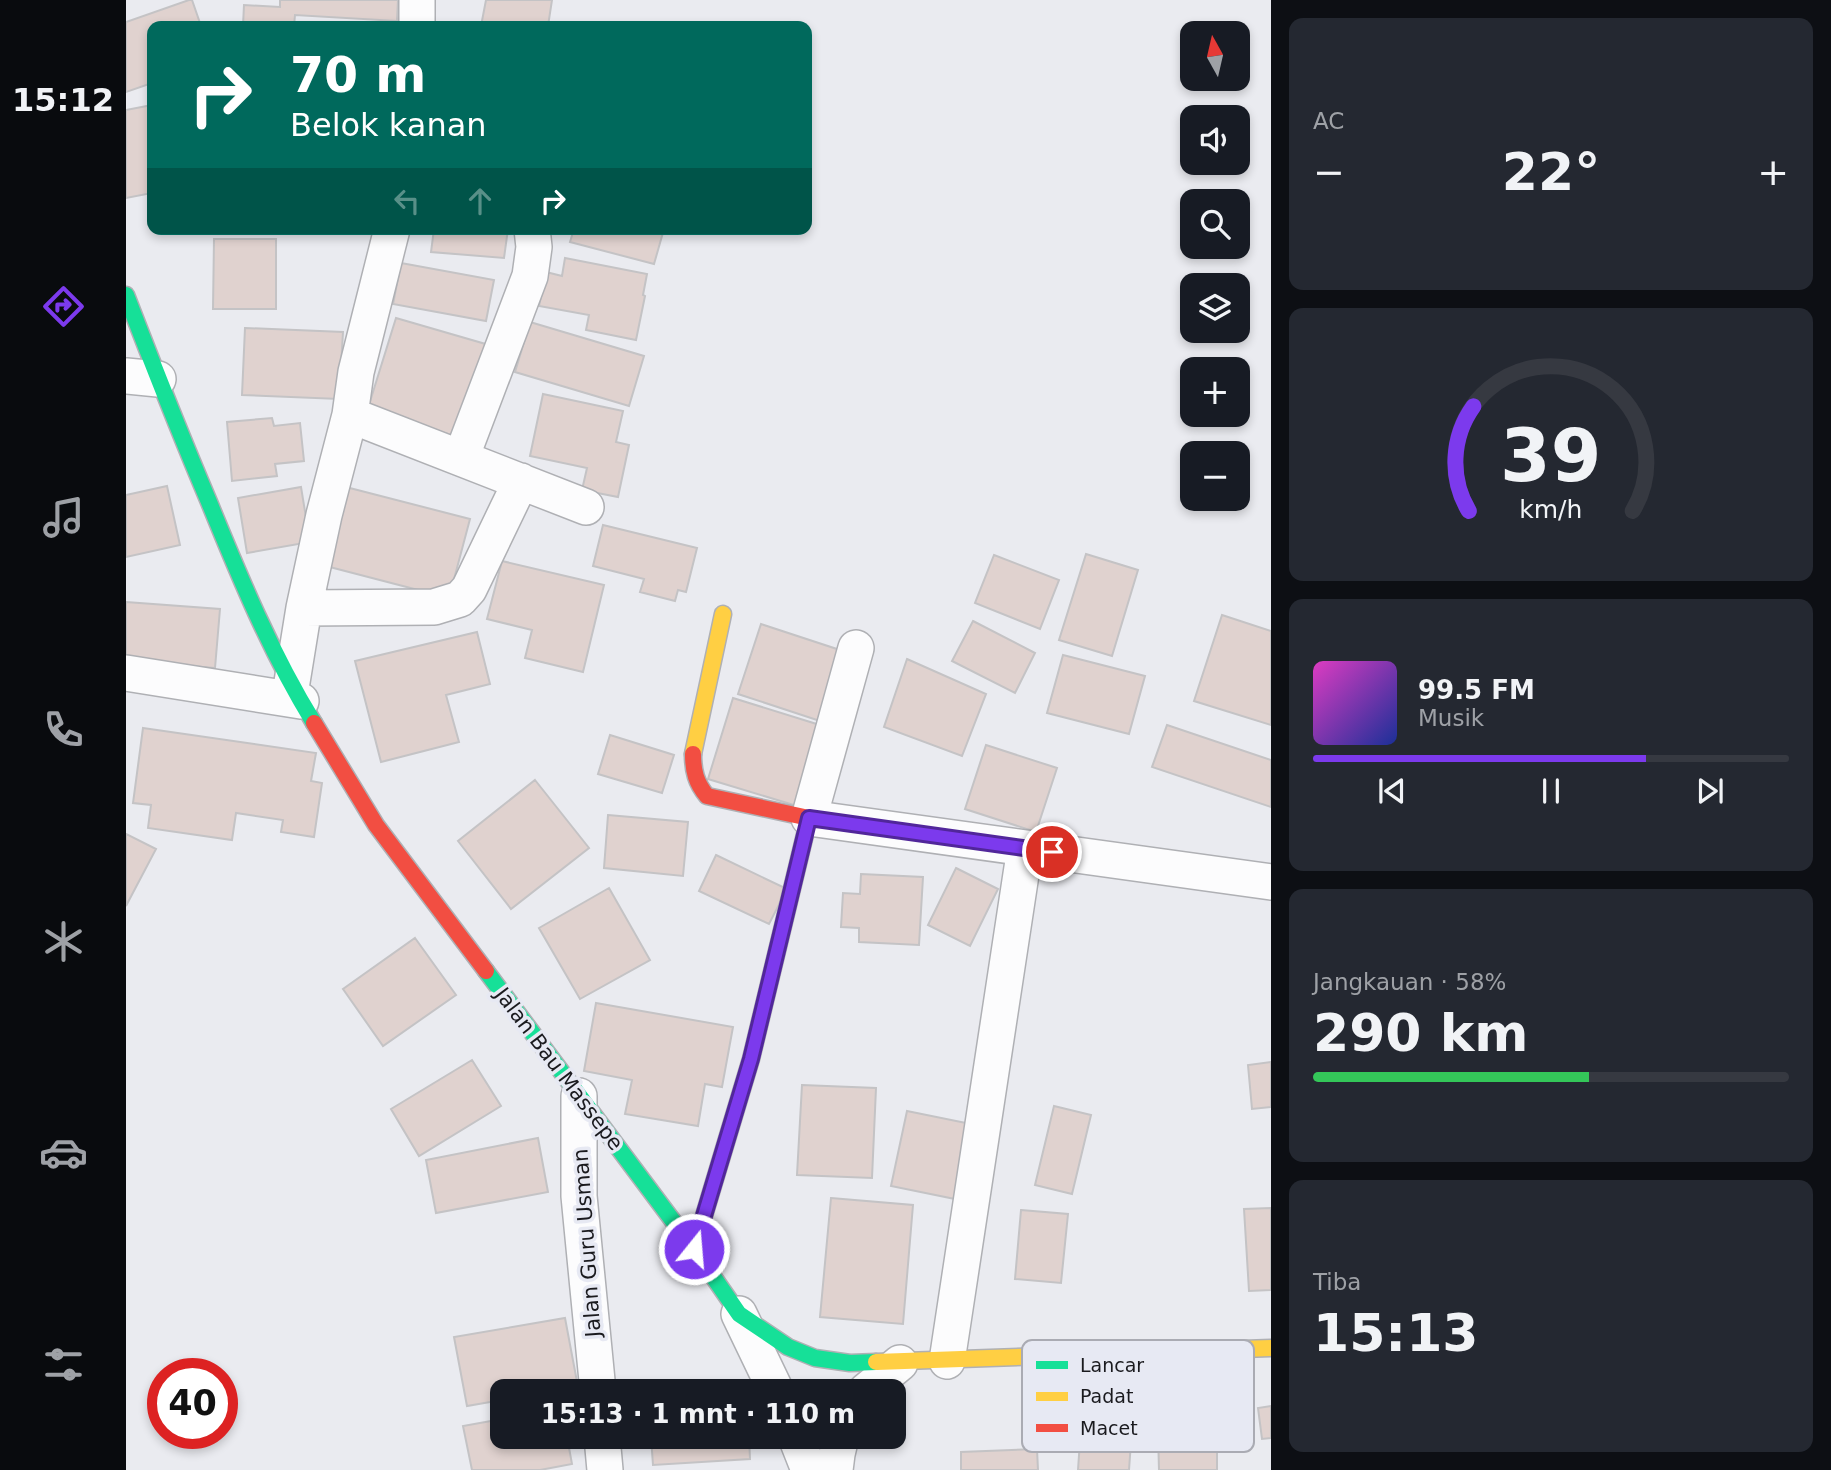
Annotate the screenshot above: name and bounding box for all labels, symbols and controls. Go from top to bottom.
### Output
north arrow [1180,21,1250,91]
map controls [1180,21,1250,511]
text: 70 m [290,47,426,104]
icon: right [175,49,266,140]
text: 15:12 [12,81,114,119]
button: sound [1180,105,1250,175]
text: Belok kanan [290,106,487,144]
text: AC [1313,108,1344,134]
text: 22° [1502,142,1600,202]
text: − [1313,150,1345,194]
text: + [1757,150,1789,194]
icon: left [388,182,426,220]
icon: ahead [461,182,499,220]
icon: right [534,182,572,220]
button: search [1180,189,1250,259]
button: layers [1180,273,1250,343]
icon: directions [39,282,88,331]
button: + [1180,357,1250,427]
text: 39 [1500,413,1602,498]
button: − [1180,441,1250,511]
icon: music [39,493,88,542]
text: km/h [1519,494,1583,523]
text: 99.5 FM [1418,675,1535,705]
icon: phone [39,705,88,754]
text: Musik [1418,705,1484,731]
icon: previous [1373,772,1411,810]
icon: pause [1532,772,1570,810]
icon: next [1691,772,1729,810]
pin [1022,822,1082,882]
icon: arrive [1033,833,1071,871]
icon: climate [39,917,88,966]
text: Jangkauan · 58% [1313,969,1506,995]
street label: Jalan Bau Massepe [489,981,628,1155]
text: 290 km [1313,1003,1528,1063]
icon: car [39,1128,88,1177]
street label: Jalan Guru Usman [568,1148,606,1340]
position arrow [657,1212,731,1286]
text: Tiba [1313,1269,1361,1295]
text: 15:13 [1313,1303,1479,1363]
icon: filters [39,1340,88,1389]
legend [1022,1340,1254,1452]
text: Lancar [1080,1354,1144,1376]
speed limit sign: 40 [147,1358,238,1449]
text: Padat [1080,1385,1133,1407]
text: 15:13 · 1 mnt · 110 m [541,1399,855,1429]
text: Macet [1080,1417,1138,1439]

